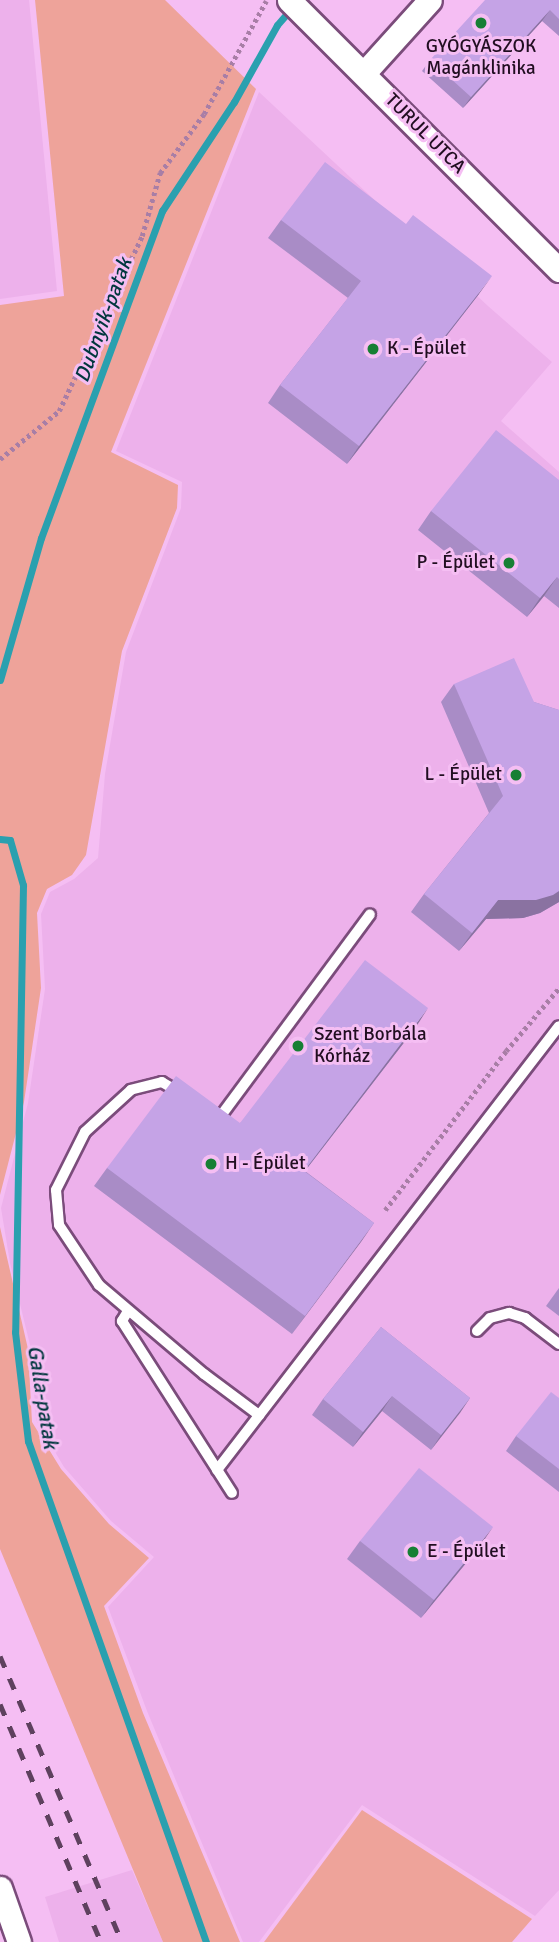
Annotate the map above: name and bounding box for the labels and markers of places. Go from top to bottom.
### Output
marker: GYÓGYÁSZOK Magánklinika [471,13,491,33]
place label: GYÓGYÁSZOK Magánklinika [426,36,536,80]
place label: K - Épület [387,338,466,360]
marker: K - Épület [365,341,381,357]
place label: P - Épület [416,552,495,574]
marker: P - Épület [501,555,517,571]
place label: L - Épület [424,764,502,786]
marker: L - Épület [508,767,524,783]
place label: Szent Borbála Kórház [314,1024,427,1068]
marker: Szent Borbála Kórház [288,1036,308,1056]
place label: H - Épület [225,1153,306,1175]
marker: H - Épület [203,1156,219,1172]
place label: E - Épület [427,1541,506,1563]
marker: E - Épület [405,1544,421,1560]

